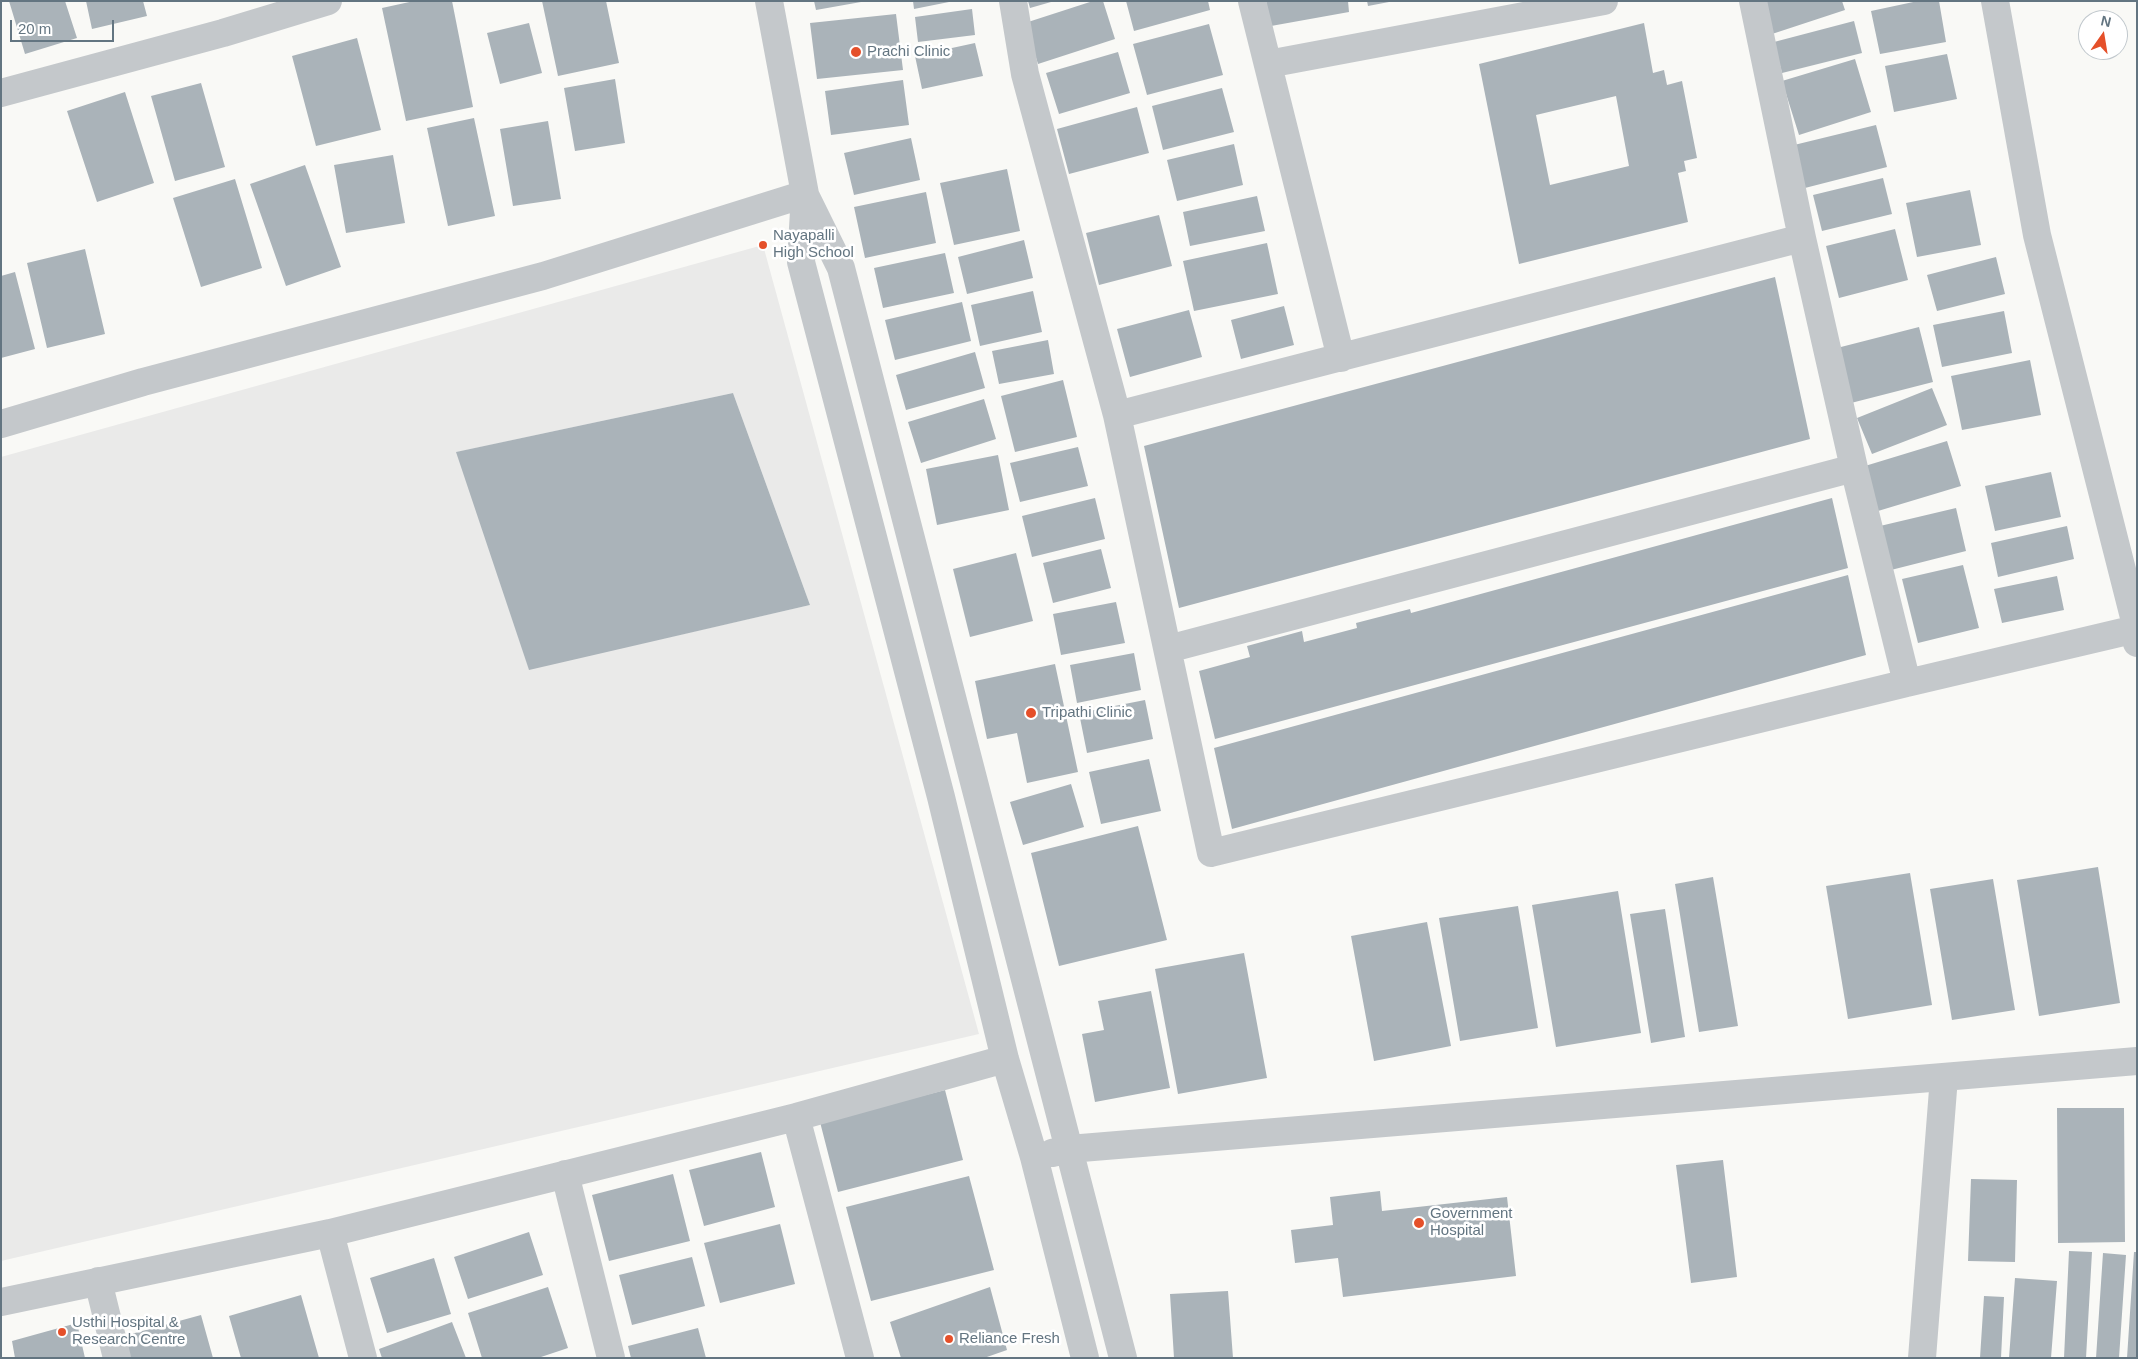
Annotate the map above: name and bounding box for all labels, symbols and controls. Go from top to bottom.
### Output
scale bar [12,10,116,42]
north arrow [2078,10,2128,60]
text: N [2099,12,2113,30]
text: 20 m [18,20,51,37]
place label: Prachi Clinic [867,43,950,61]
marker: Prachi Clinic [849,45,863,59]
place label: Nayapalli High School [773,227,854,262]
marker: Nayapalli High School [757,239,769,251]
place label: Tripathi Clinic [1042,704,1132,722]
marker: Tripathi Clinic [1024,706,1038,720]
place label: Government Hospital [1430,1205,1513,1240]
marker: Government Hospital [1412,1216,1426,1230]
place label: Usthi Hospital & Research Centre [72,1314,185,1349]
marker: Usthi Hospital & Research Centre [56,1326,68,1338]
place label: Reliance Fresh [959,1330,1060,1348]
marker: Reliance Fresh [943,1333,955,1345]

